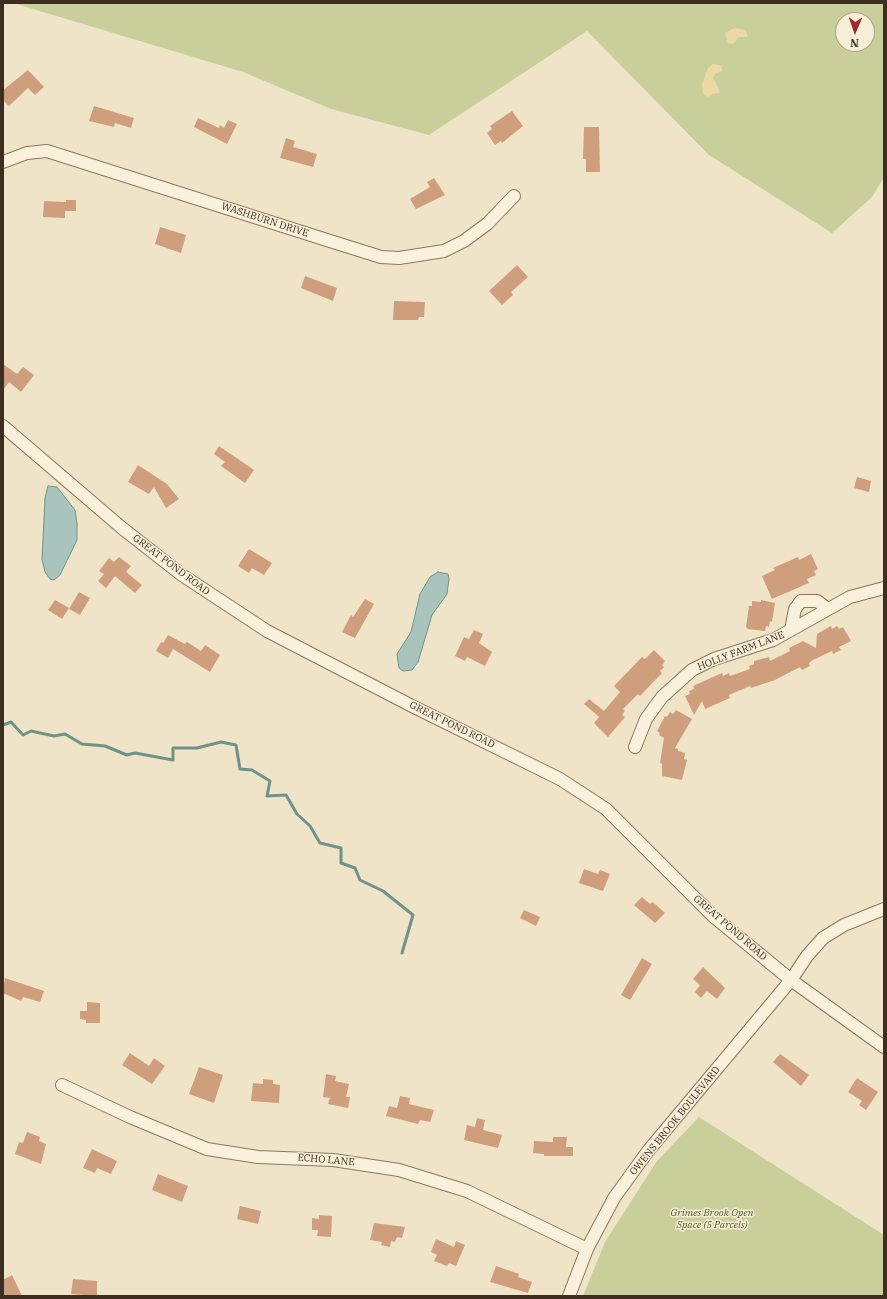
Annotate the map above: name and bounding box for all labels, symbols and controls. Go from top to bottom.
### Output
north arrow [835,12,875,52]
text: N [850,36,859,50]
street label: WASHBURN DRIVE [220,200,310,240]
street label: GREAT POND ROAD [130,532,212,598]
street label: HOLLY FARM LANE [696,629,786,673]
street label: GREAT POND ROAD [407,699,497,751]
street label: GREAT POND ROAD [691,893,769,963]
street label: OWENS BROOK BOULEVARD [627,1064,723,1178]
street label: ECHO LANE [297,1152,355,1168]
park label: Grimes Brook Open Space (5 Parcels) [671,1207,753,1230]

